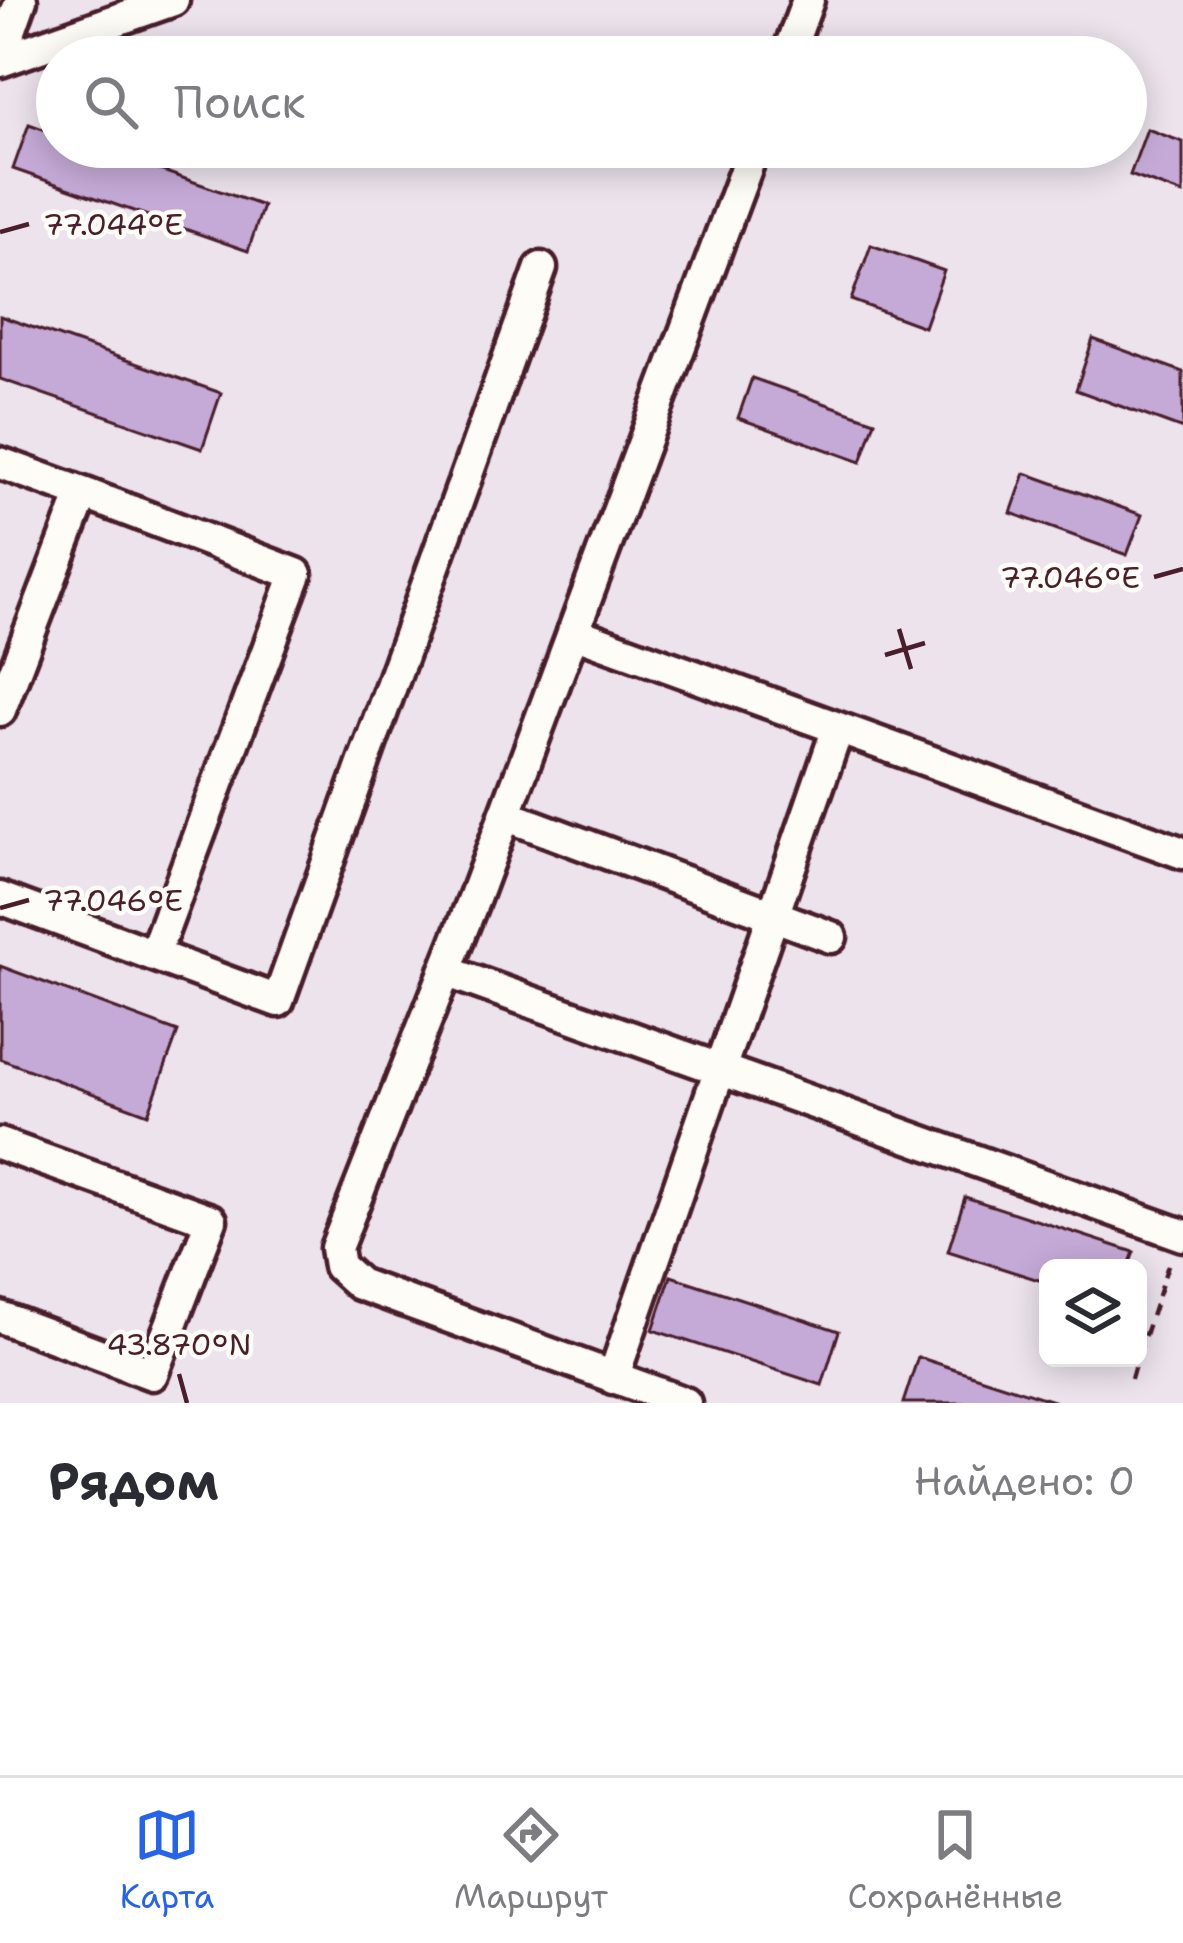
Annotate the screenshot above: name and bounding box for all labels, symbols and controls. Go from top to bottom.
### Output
search box [36,36,1147,168]
icon: search [78,69,144,135]
text: Поиск [174,72,305,132]
text: 77.044°E [43,204,183,245]
text: 77.046°E [1000,557,1140,598]
text: 77.046°E [43,880,183,921]
map controls [1039,1259,1147,1367]
button: layers [1039,1259,1147,1367]
text: 43.870°N [107,1324,251,1365]
text: Рядом [48,1447,219,1515]
text: Найдено: 0 [914,1455,1135,1507]
tab: Карта [120,1802,214,1919]
tab: Маршрут [454,1802,608,1919]
tab: Сохранённые [848,1802,1063,1919]

